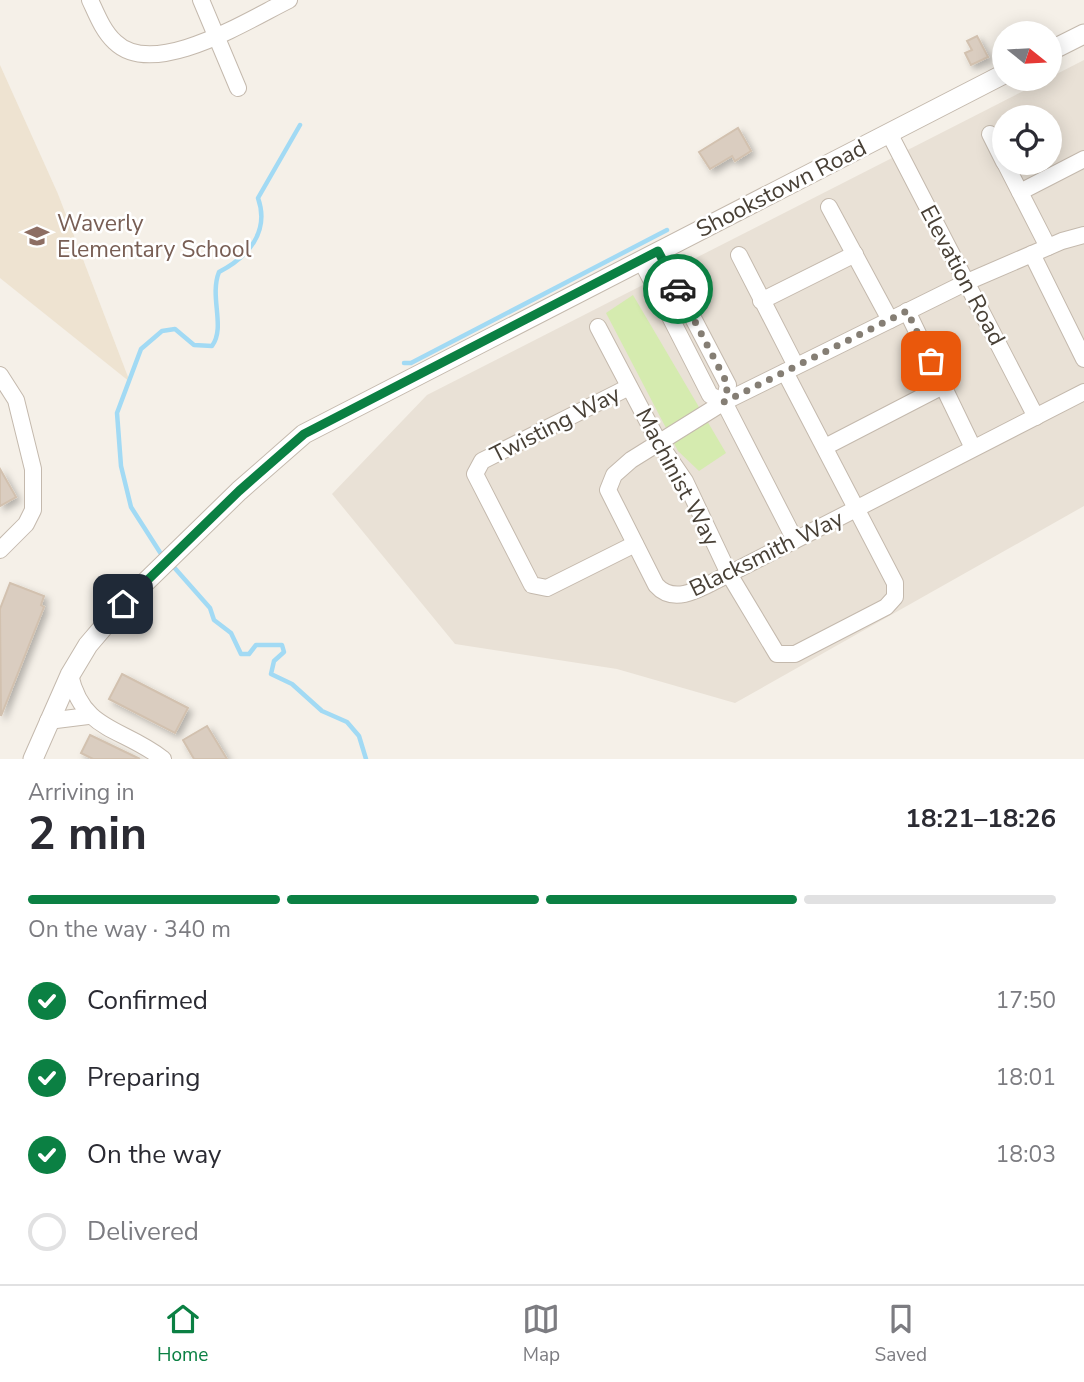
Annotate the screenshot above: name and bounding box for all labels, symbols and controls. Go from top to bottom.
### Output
north arrow [992,21,1062,91]
map controls [992,21,1062,175]
button: locate [992,105,1062,175]
street label: Shookstown Road [691,132,872,245]
street label: Elevation Road [913,200,1013,351]
place label: Waverly Elementary School [57,208,252,265]
school or university icon: Waverly Elementary School [23,222,51,250]
courier [643,254,713,324]
icon: car [659,270,697,308]
pin [901,331,961,391]
icon: bag [912,342,950,380]
street label: Twisting Way [485,378,626,470]
street label: Machinist Way [628,403,727,552]
street label: Blacksmith Way [684,503,848,604]
pin [93,574,153,634]
icon: home [104,585,142,623]
text: Arriving in [28,777,135,808]
text: 18:21–18:26 [905,801,1056,836]
text: 2 min [28,802,147,865]
text: On the way · 340 m [28,914,231,945]
icon: check [28,982,66,1020]
text: Confirmed [87,983,208,1018]
text: 17:50 [996,985,1056,1016]
icon: check [28,1059,66,1097]
text: Preparing [87,1060,200,1095]
text: 18:01 [996,1062,1056,1093]
icon: check [28,1136,66,1174]
text: On the way [87,1137,221,1172]
text: 18:03 [996,1139,1056,1170]
text: Delivered [87,1214,199,1249]
tab: Home [157,1300,208,1368]
tab: Map [522,1300,560,1368]
tab: Saved [874,1300,927,1368]

